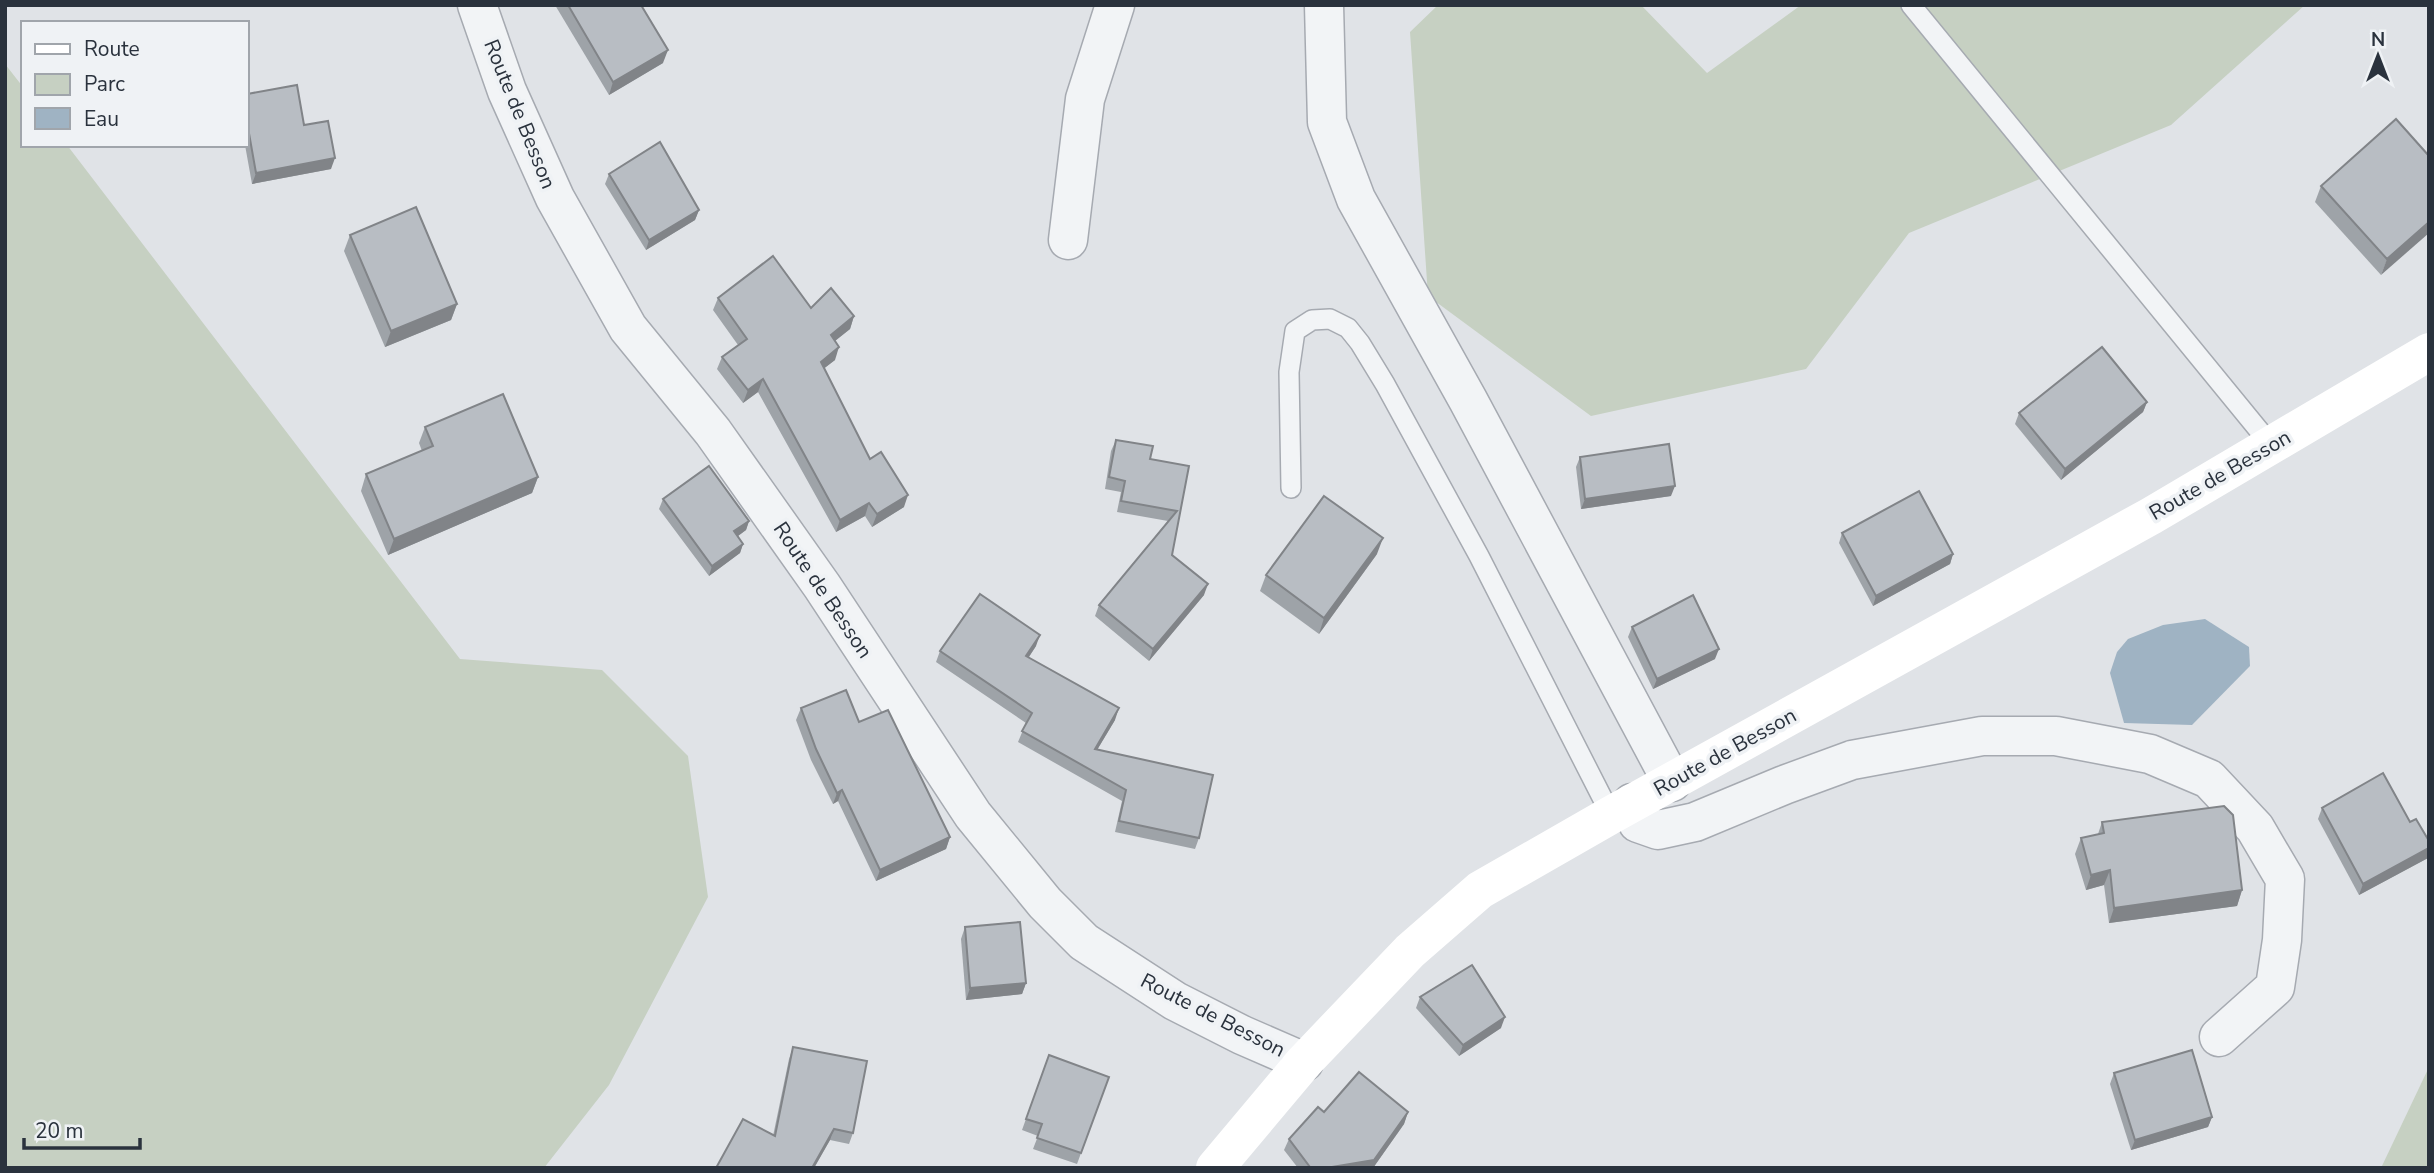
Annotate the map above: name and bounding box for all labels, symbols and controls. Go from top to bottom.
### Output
legend [21,21,248,147]
north arrow [2343,21,2413,91]
text: N [2371,27,2385,53]
text: Route [84,35,140,63]
street label: Route de Besson [477,35,563,193]
text: Parc [84,70,125,98]
text: Eau [84,105,119,133]
street label: Route de Besson [2144,423,2296,527]
street label: Route de Besson [767,516,879,664]
street label: Route de Besson [1649,701,1801,803]
street label: Route de Besson [1136,966,1290,1064]
scale bar [24,1106,140,1150]
text: 20 m [35,1117,84,1145]

